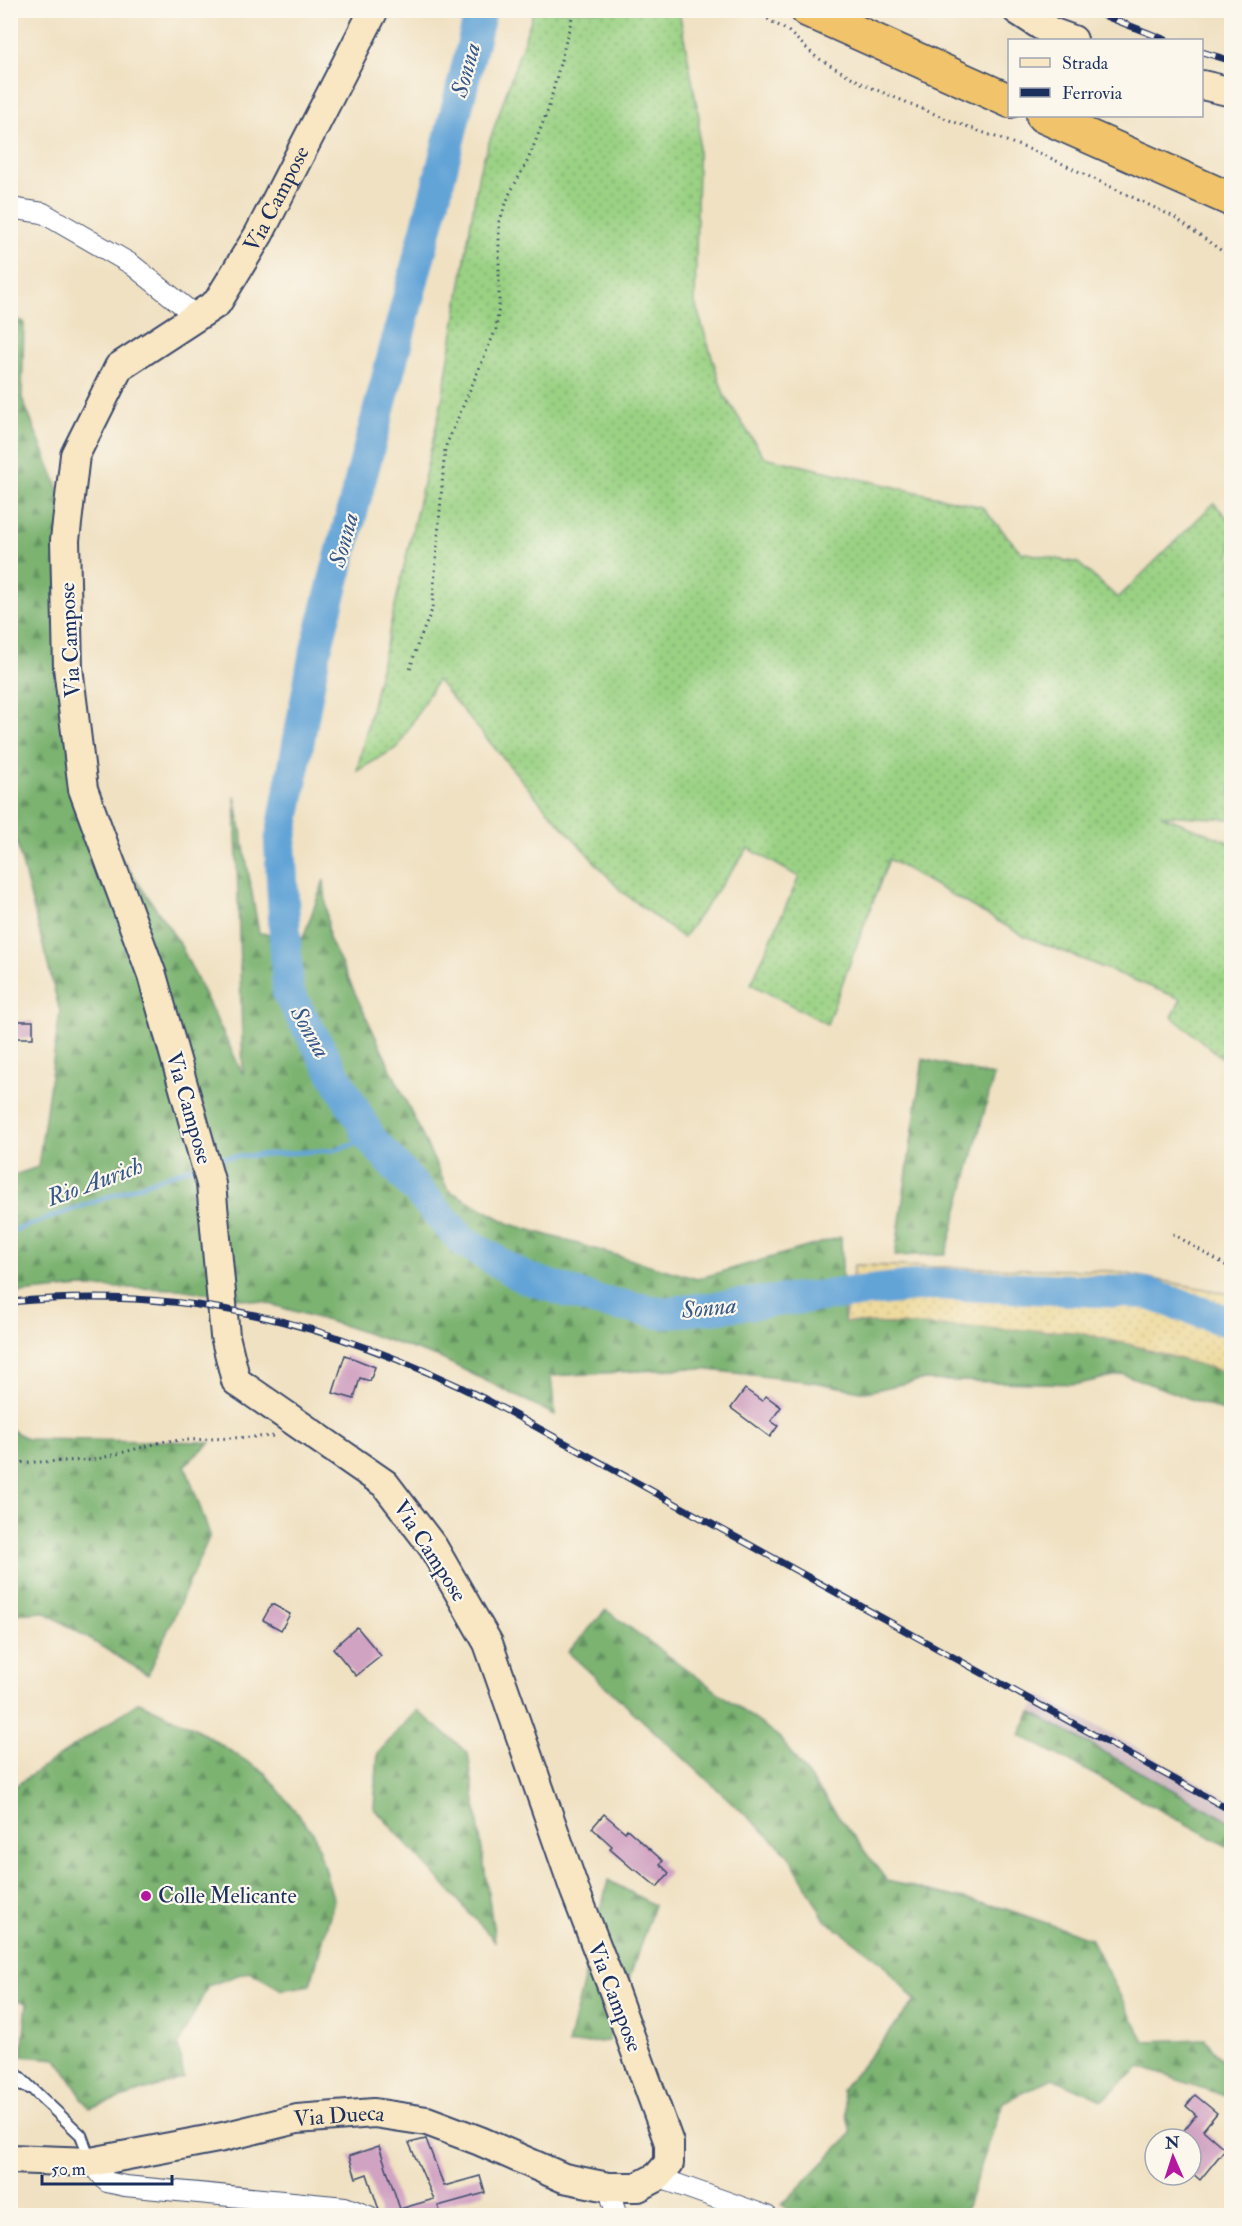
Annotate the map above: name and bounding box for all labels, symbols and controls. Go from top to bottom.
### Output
water label: Sonna [444,39,488,102]
legend [1008,39,1203,117]
text: Strada [1062,52,1109,75]
text: Ferrovia [1062,82,1123,105]
street label: Via Campose [237,141,316,257]
water label: Sonna [322,509,366,572]
street label: Via Campose [53,582,88,698]
water label: Sonna [282,1000,337,1064]
street label: Via Campose [159,1049,218,1168]
water label: Rio Aurich [42,1150,148,1214]
water label: Sonna [679,1290,738,1326]
street label: Via Campose [386,1495,473,1608]
place label: Colle Melicante [158,1882,297,1910]
marker: Colle Melicante [139,1889,153,1903]
street label: Via Campose [580,1938,649,2056]
street label: Via Dueca [293,2099,388,2133]
north arrow [1143,2127,1203,2187]
text: N [1164,2133,1181,2153]
scale bar [42,2148,172,2186]
text: 50 m [51,2158,86,2181]

